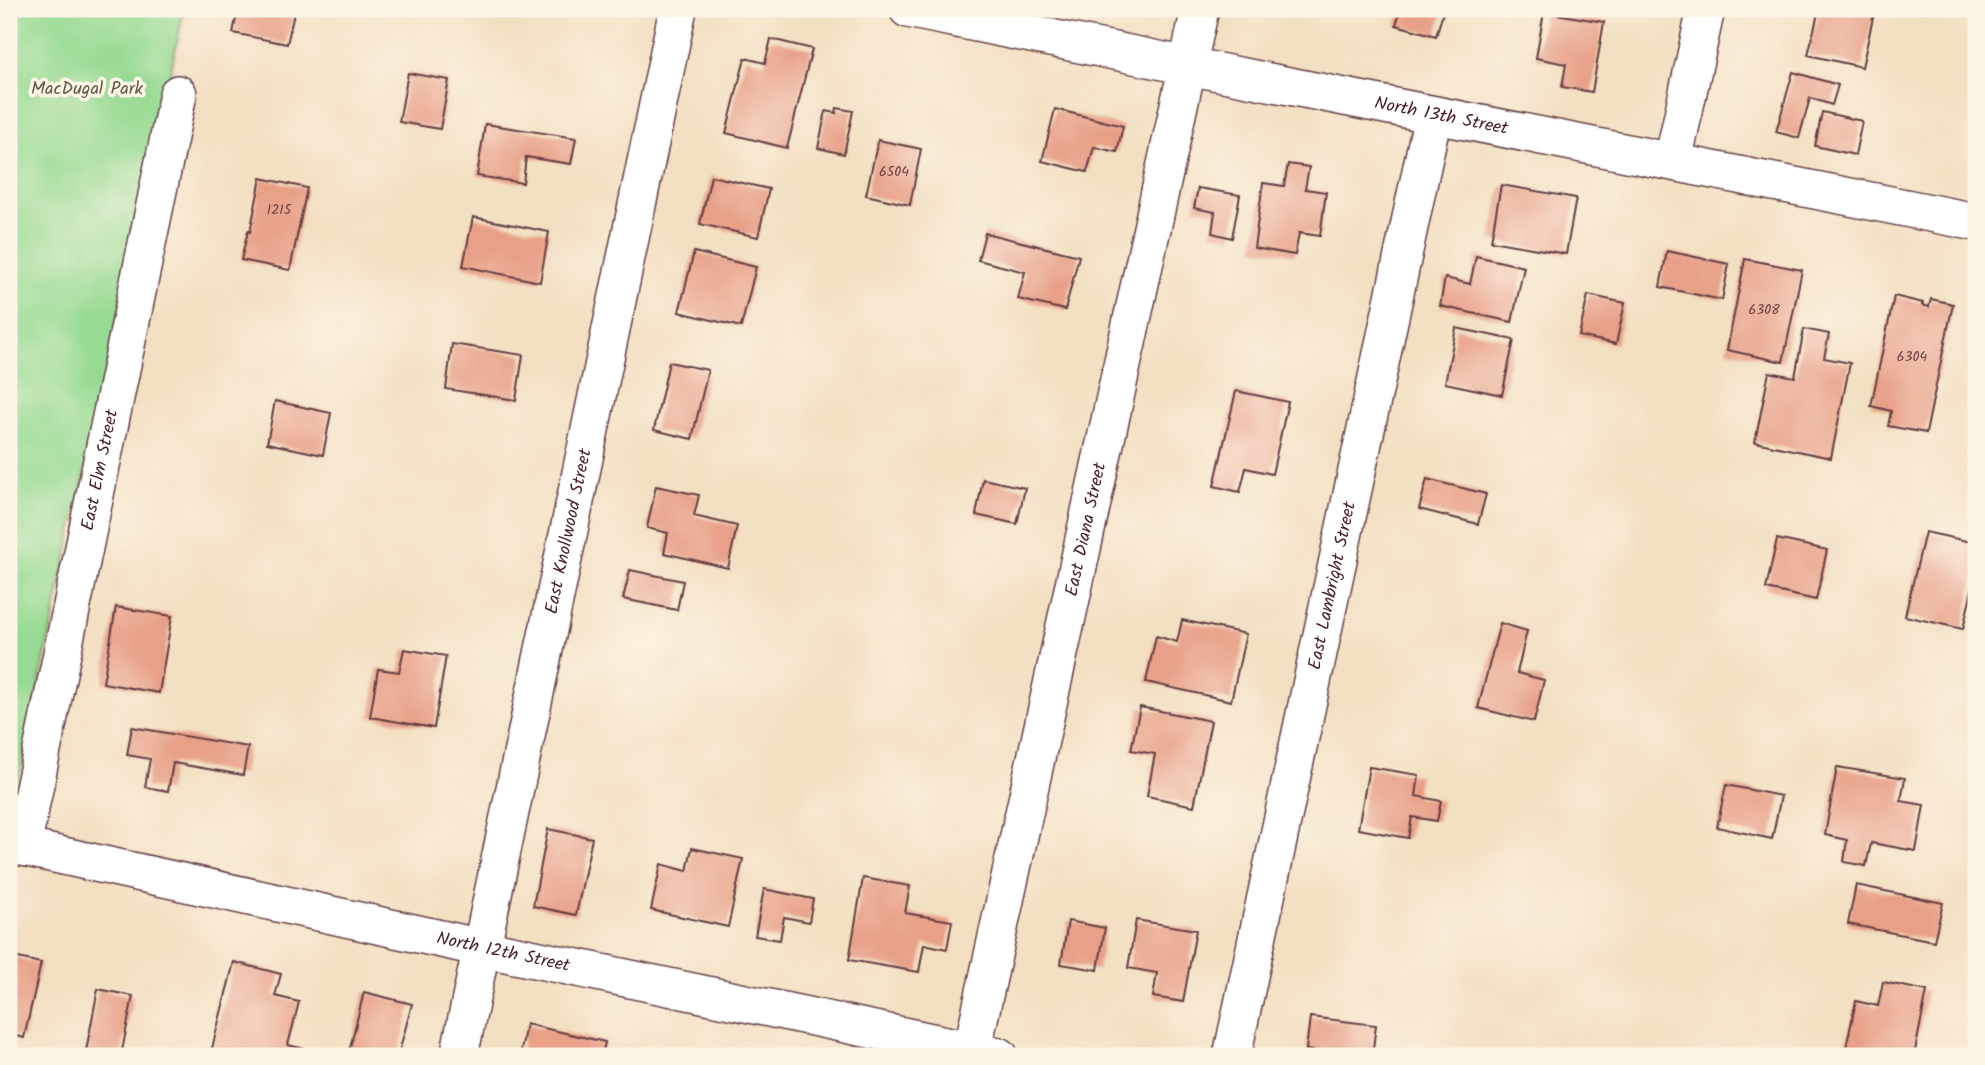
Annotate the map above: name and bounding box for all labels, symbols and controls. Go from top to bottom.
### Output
park label: MacDugal Park [31,75,144,104]
street label: North 13th Street [1372,89,1512,144]
house number: 6504 [879,161,909,183]
house number: 1215 [267,199,293,221]
house number: 6308 [1748,299,1780,321]
house number: 6304 [1897,346,1928,368]
street label: East Elm Street [73,406,127,533]
street label: East Knollwood Street [537,445,600,617]
street label: East Diana Street [1057,459,1115,599]
street label: East Lambright Street [1300,498,1365,672]
street label: North 12th Street [434,924,574,981]

